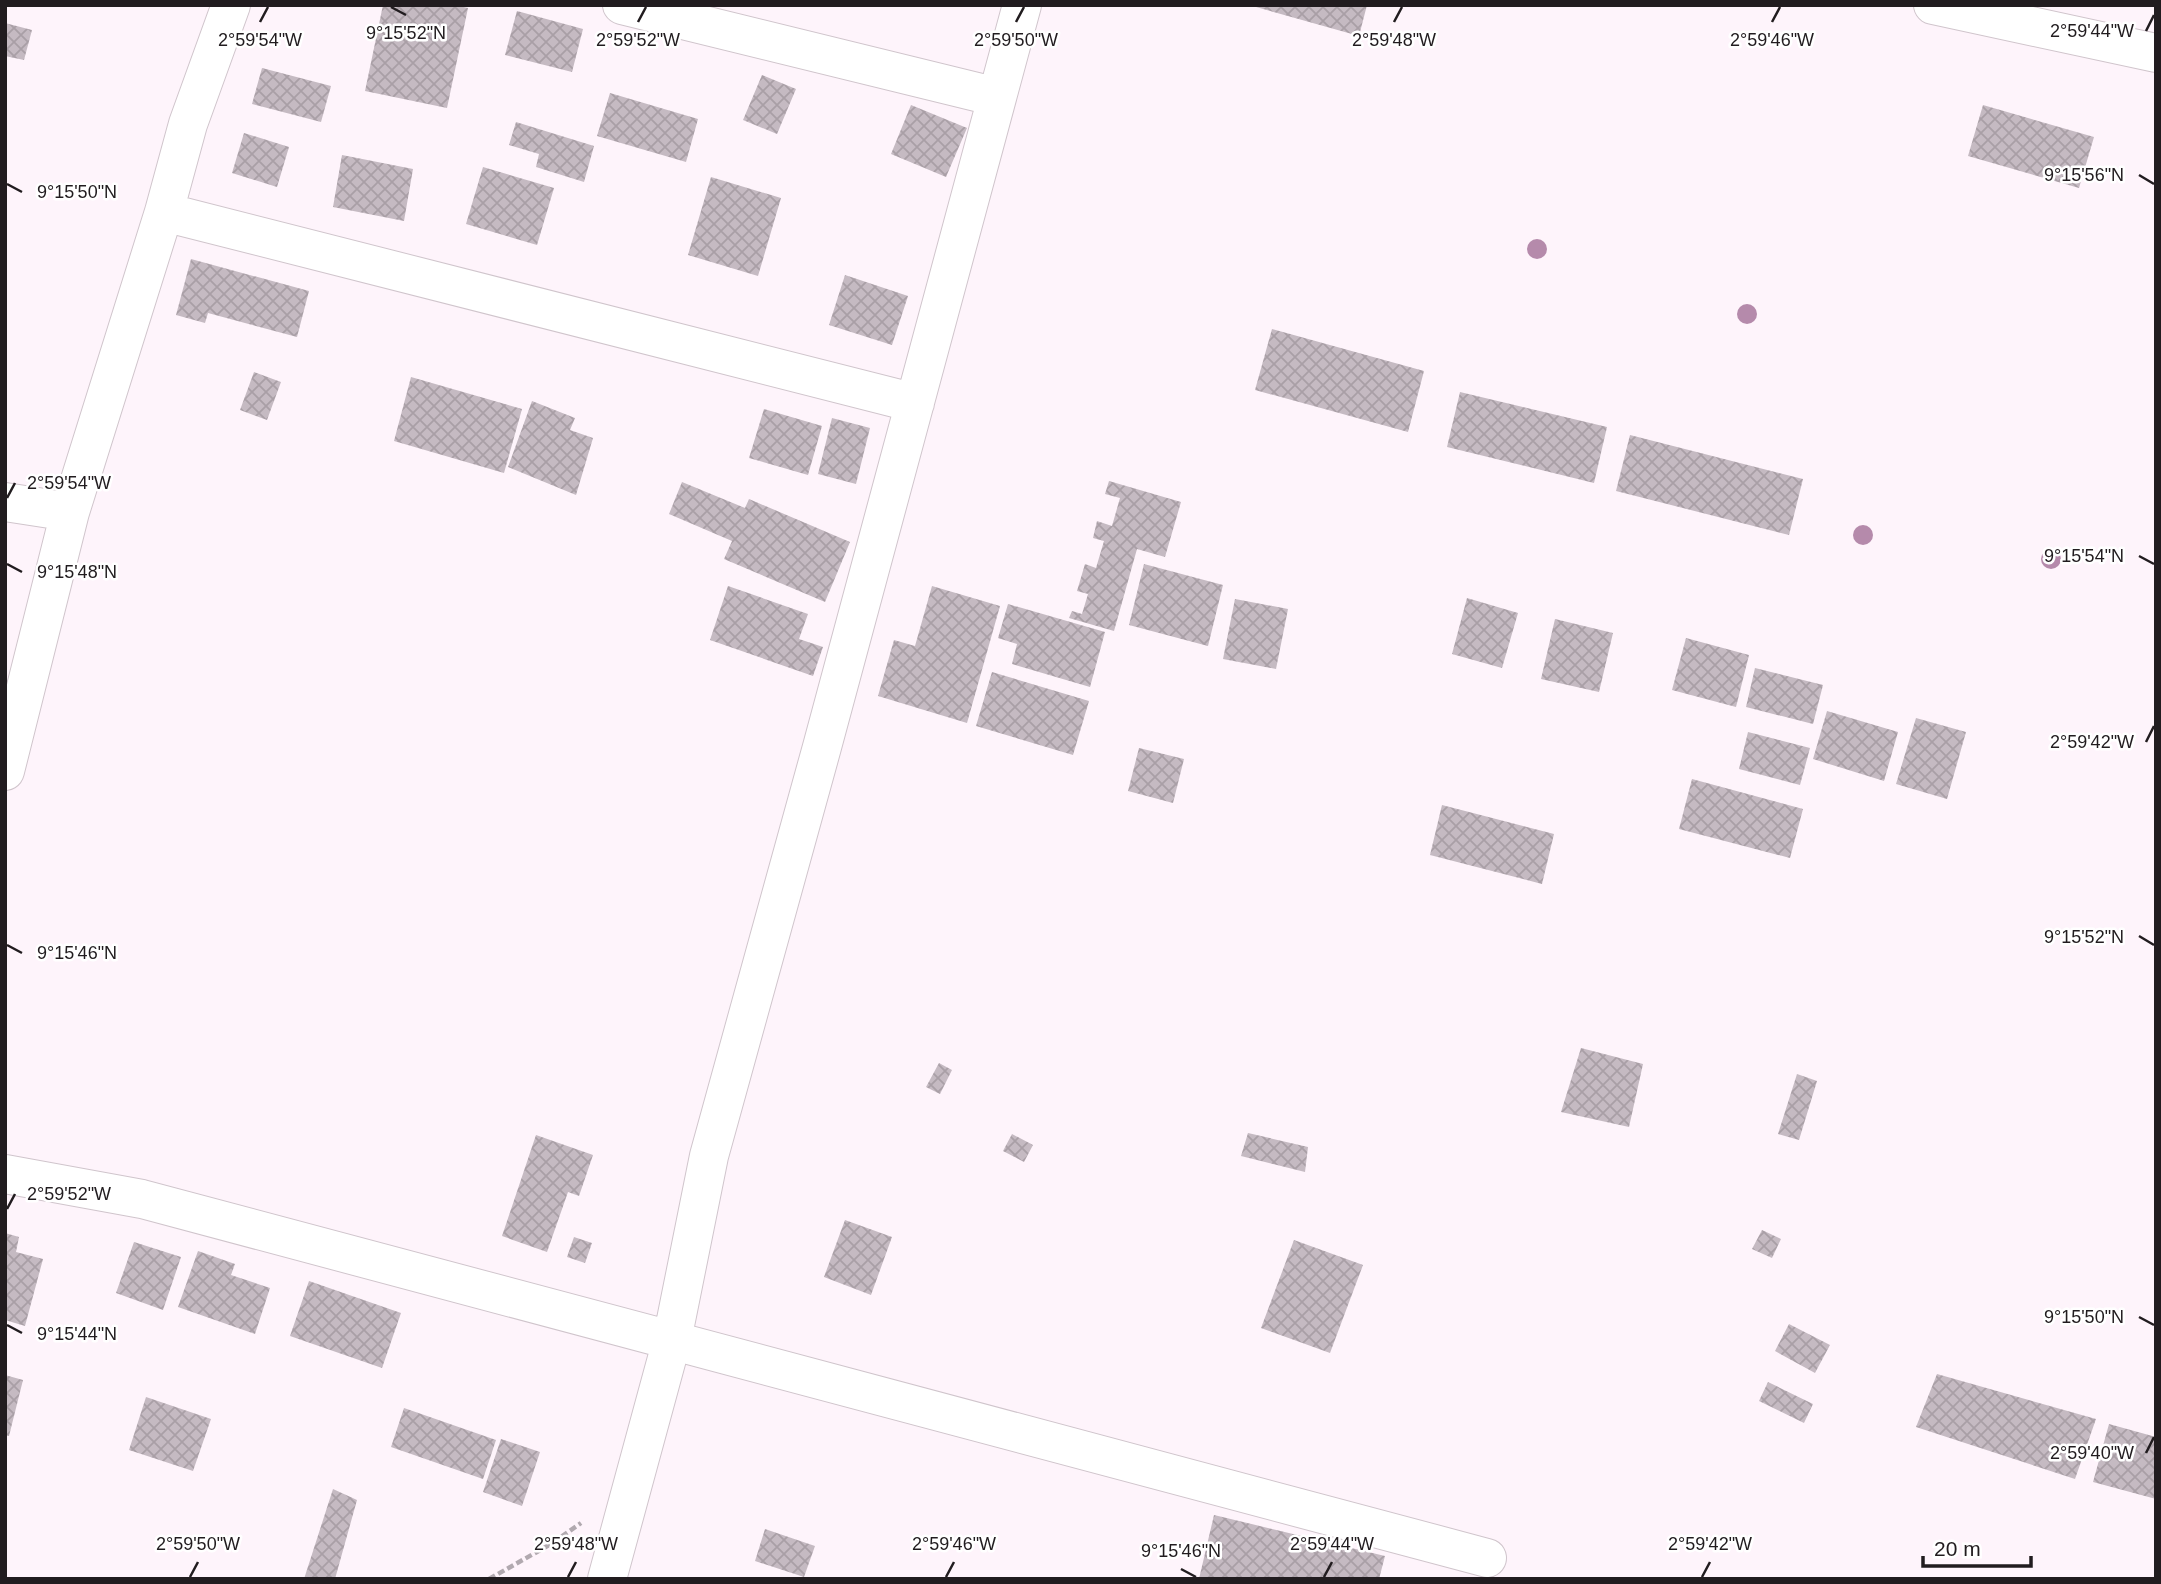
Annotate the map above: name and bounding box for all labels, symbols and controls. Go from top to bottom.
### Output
text: 2°59'44"W [2050,21,2134,41]
text: 9°15'52"N [366,23,446,43]
text: 2°59'54"W [218,30,302,50]
text: 2°59'52"W [596,30,680,50]
text: 2°59'50"W [974,30,1058,50]
text: 2°59'48"W [1352,30,1436,50]
text: 2°59'46"W [1730,30,1814,50]
text: 9°15'56"N [2044,165,2124,185]
text: 9°15'50"N [37,182,117,202]
text: 2°59'54"W [27,473,111,493]
text: 9°15'54"N [2044,546,2124,566]
text: 9°15'48"N [37,562,117,582]
text: 2°59'42"W [2050,732,2134,752]
text: 9°15'52"N [2044,927,2124,947]
text: 9°15'46"N [37,943,117,963]
text: 2°59'52"W [27,1184,111,1204]
text: 9°15'50"N [2044,1307,2124,1327]
text: 9°15'44"N [37,1324,117,1344]
text: 2°59'40"W [2050,1443,2134,1463]
scale bar [1923,1524,2032,1568]
text: 2°59'50"W [156,1534,240,1554]
text: 2°59'48"W [534,1534,618,1554]
text: 2°59'46"W [912,1534,996,1554]
text: 2°59'44"W [1290,1534,1374,1554]
text: 2°59'42"W [1668,1534,1752,1554]
text: 20 m [1934,1537,1981,1560]
text: 9°15'46"N [1141,1541,1221,1561]

